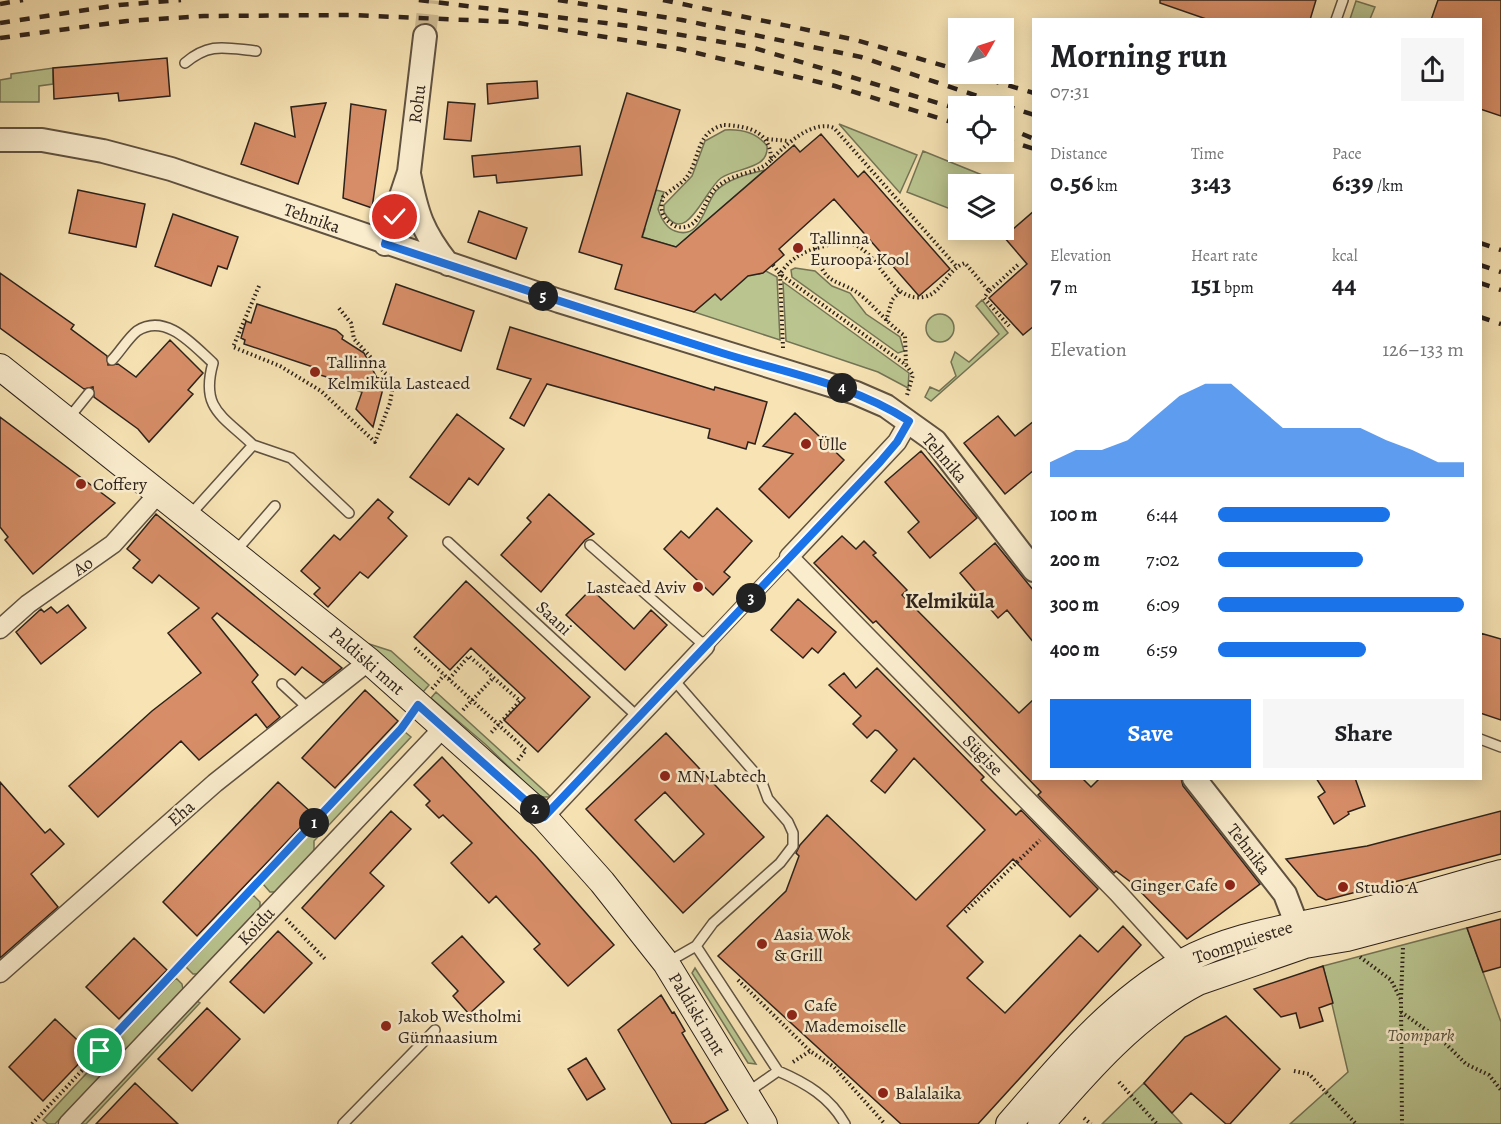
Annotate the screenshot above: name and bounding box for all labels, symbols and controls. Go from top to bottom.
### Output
north arrow [948,18,1014,84]
map controls [948,18,1014,240]
text: Morning run [1050,33,1227,78]
button: share [1401,38,1464,101]
text: 07:31 [1050,78,1089,105]
street label: Rohu [403,83,431,125]
button: locate [948,96,1014,162]
text: Distance [1050,143,1107,165]
text: Time [1191,143,1224,165]
text: Pace [1332,143,1362,165]
text: 0.56 [1050,165,1093,200]
text: 3:43 [1191,165,1232,200]
text: 6:39 [1332,165,1374,200]
button: layers [948,174,1014,240]
text: km [1093,175,1118,197]
text: /km [1374,175,1403,197]
pin [369,191,420,242]
street label: Tehnika [281,197,344,239]
icon: check [378,200,411,233]
place label: Tallinna Euroopa Kool [810,226,910,271]
marker: Tallinna Euroopa Kool [791,241,805,255]
text: Elevation [1050,245,1111,267]
text: Heart rate [1191,245,1258,267]
text: kcal [1332,245,1358,267]
text: 7 [1050,267,1061,302]
text: 151 [1191,267,1221,302]
text: 44 [1332,267,1356,302]
text: m [1061,277,1078,299]
text: bpm [1221,277,1254,299]
pin: 5 [528,281,558,311]
text: 5 [540,285,546,307]
text: Elevation [1050,336,1127,363]
text: 126–133 m [1382,336,1464,363]
place label: Tallinna Kelmiküla Lasteaed [327,350,471,395]
marker: Tallinna Kelmiküla Lasteaed [308,365,322,379]
pin: 4 [827,373,857,403]
text: 4 [838,377,846,399]
street label: Tehnika [917,428,974,488]
place label: Ülle [818,432,847,456]
marker: Ülle [799,437,813,451]
place label: Coffery [93,472,148,496]
marker: Coffery [74,477,88,491]
text: 100 m [1050,501,1098,528]
text: 6:44 [1146,501,1178,528]
text: 200 m [1050,546,1100,573]
text: 7:02 [1146,546,1179,573]
street label: Ao [67,551,98,582]
place label: Lasteaed Aviv [586,575,687,599]
marker: Lasteaed Aviv [691,580,705,594]
pin: 3 [736,583,766,613]
text: 3 [748,587,754,609]
district label: Kelmiküla [905,587,996,615]
text: 300 m [1050,591,1099,618]
text: 6:09 [1146,591,1180,618]
street label: Saani [531,595,577,641]
street label: Paldiski mnt [324,622,410,700]
text: 400 m [1050,636,1100,663]
text: 6:59 [1146,636,1178,663]
button: Save [1050,699,1251,768]
button: Share [1263,699,1464,768]
street label: Sügise [957,729,1009,781]
place label: MN Labtech [677,764,767,788]
marker: MN Labtech [658,769,672,783]
street label: Eha [162,794,200,831]
pin: 2 [520,794,550,824]
text: 2 [531,798,539,820]
pin: 1 [299,808,329,838]
text: 1 [311,812,317,834]
street label: Tehnika [1222,819,1277,880]
place label: Ginger Cafe [1131,873,1218,897]
place label: Studio A [1355,875,1418,899]
marker: Ginger Cafe [1223,878,1237,892]
marker: Studio A [1336,880,1350,894]
street label: Koidu [232,901,280,950]
street label: Toompuiestee [1190,915,1296,969]
place label: Aasia Wok & Grill [773,922,851,967]
marker: Aasia Wok & Grill [755,937,769,951]
street label: Paldiski mnt [663,968,731,1060]
place label: Cafe Mademoiselle [804,993,906,1038]
place label: Jakob Westholmi Gümnaasium [398,1004,522,1049]
marker: Cafe Mademoiselle [785,1008,799,1022]
marker: Jakob Westholmi Gümnaasium [379,1019,393,1033]
park label: Toompark [1387,1023,1455,1047]
pin [74,1025,125,1076]
icon: arrive [83,1034,116,1067]
place label: Balalaika [895,1081,962,1105]
marker: Balalaika [876,1086,890,1100]

